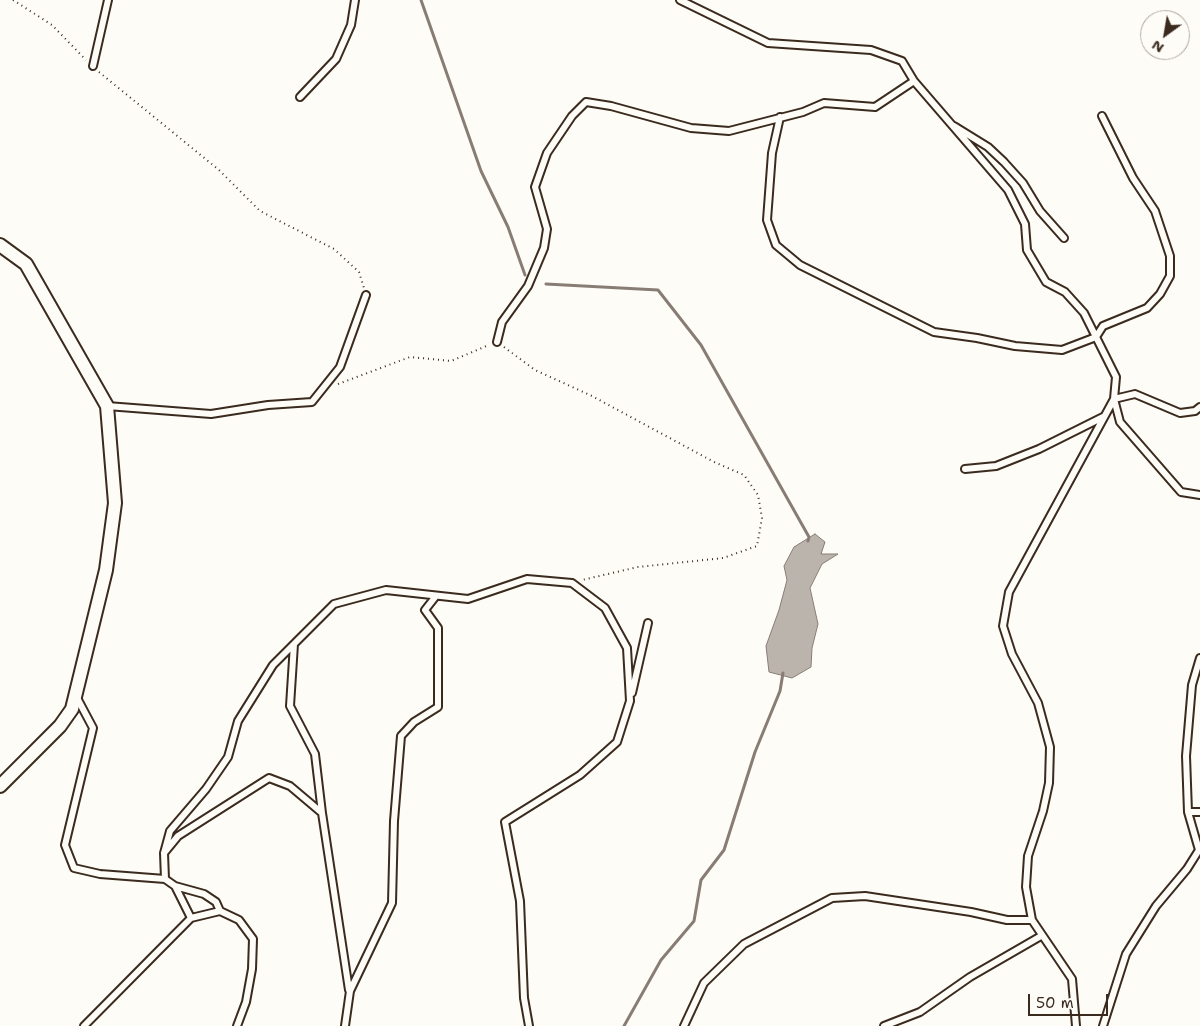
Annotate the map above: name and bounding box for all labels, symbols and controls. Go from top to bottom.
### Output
north arrow [1140,10,1190,60]
text: N [1148,36,1167,57]
scale bar [1030,984,1110,1016]
text: 50 m [1036,993,1074,1013]

